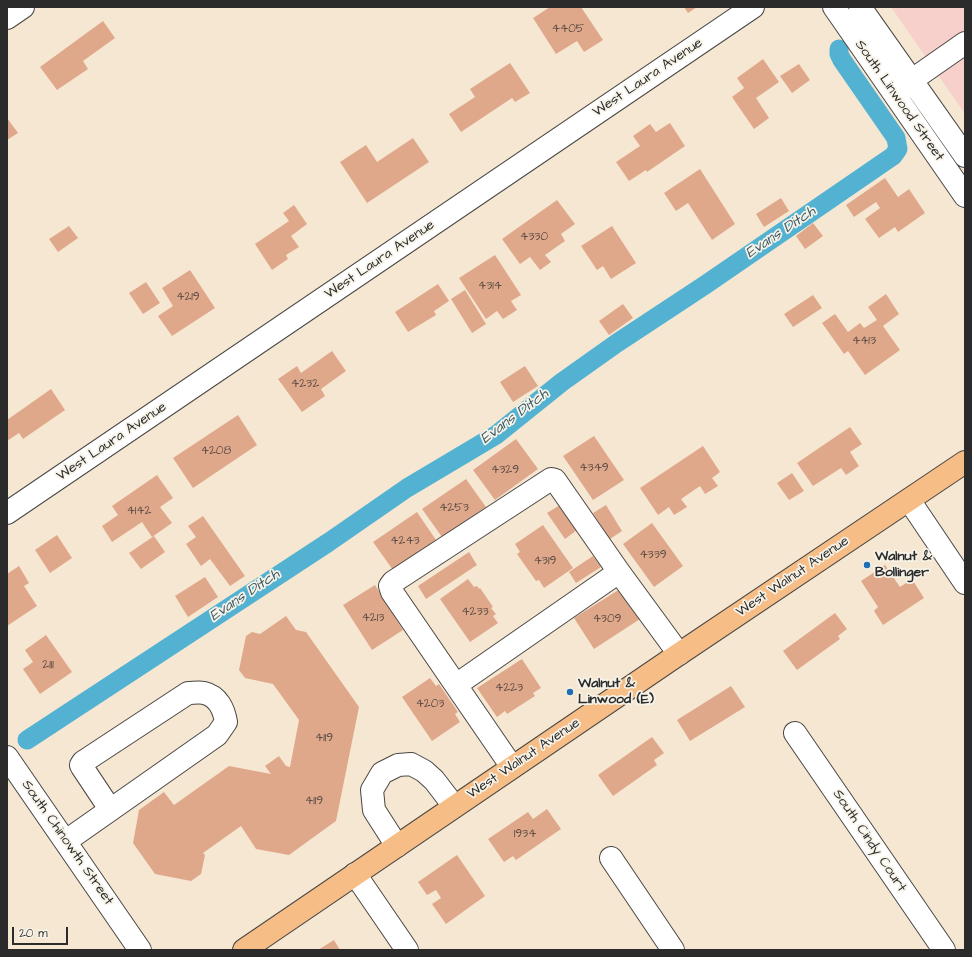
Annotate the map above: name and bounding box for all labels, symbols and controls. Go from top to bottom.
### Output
house number: 4405 [552,22,584,36]
street label: West Laura Avenue [590,35,706,121]
street label: South Linwood Street [851,37,947,165]
water label: Evans Ditch [743,203,819,263]
street label: West Laura Avenue [322,217,438,303]
house number: 4330 [520,230,548,244]
house number: 4314 [478,279,502,293]
house number: 4219 [176,290,200,304]
house number: 4413 [852,334,876,348]
house number: 4232 [291,377,319,391]
water label: Evans Ditch [478,386,552,448]
street label: West Laura Avenue [54,399,170,485]
house number: 4208 [201,444,231,458]
house number: 4349 [579,461,609,475]
house number: 4329 [491,463,519,477]
house number: 4253 [439,501,469,515]
house number: 4142 [127,504,151,518]
street label: West Walnut Avenue [733,533,853,621]
house number: 4243 [390,534,420,548]
house number: 4339 [639,548,667,562]
place label: Walnut & Bollinger [875,549,932,582]
house number: 4319 [534,554,556,568]
marker: Walnut & Bollinger [862,560,872,570]
water label: Evans Ditch [207,566,283,626]
house number: 4233 [461,605,489,619]
house number: 4213 [362,611,384,625]
house number: 4309 [593,612,621,626]
house number: 2111 [42,658,54,672]
place label: Walnut & Linwood (E) [578,676,654,708]
house number: 4223 [495,681,523,695]
marker: Walnut & Linwood (E) [565,687,575,697]
house number: 4203 [416,697,444,711]
street label: West Walnut Avenue [464,715,584,803]
house number: 4119 [315,731,333,745]
street label: South Chinowth Street [17,777,117,909]
street label: South Cindy Court [828,787,910,895]
house number: 4119 [305,794,323,808]
house number: 1934 [514,827,536,841]
scale bar [14,919,70,945]
text: 20 m [19,925,48,942]

